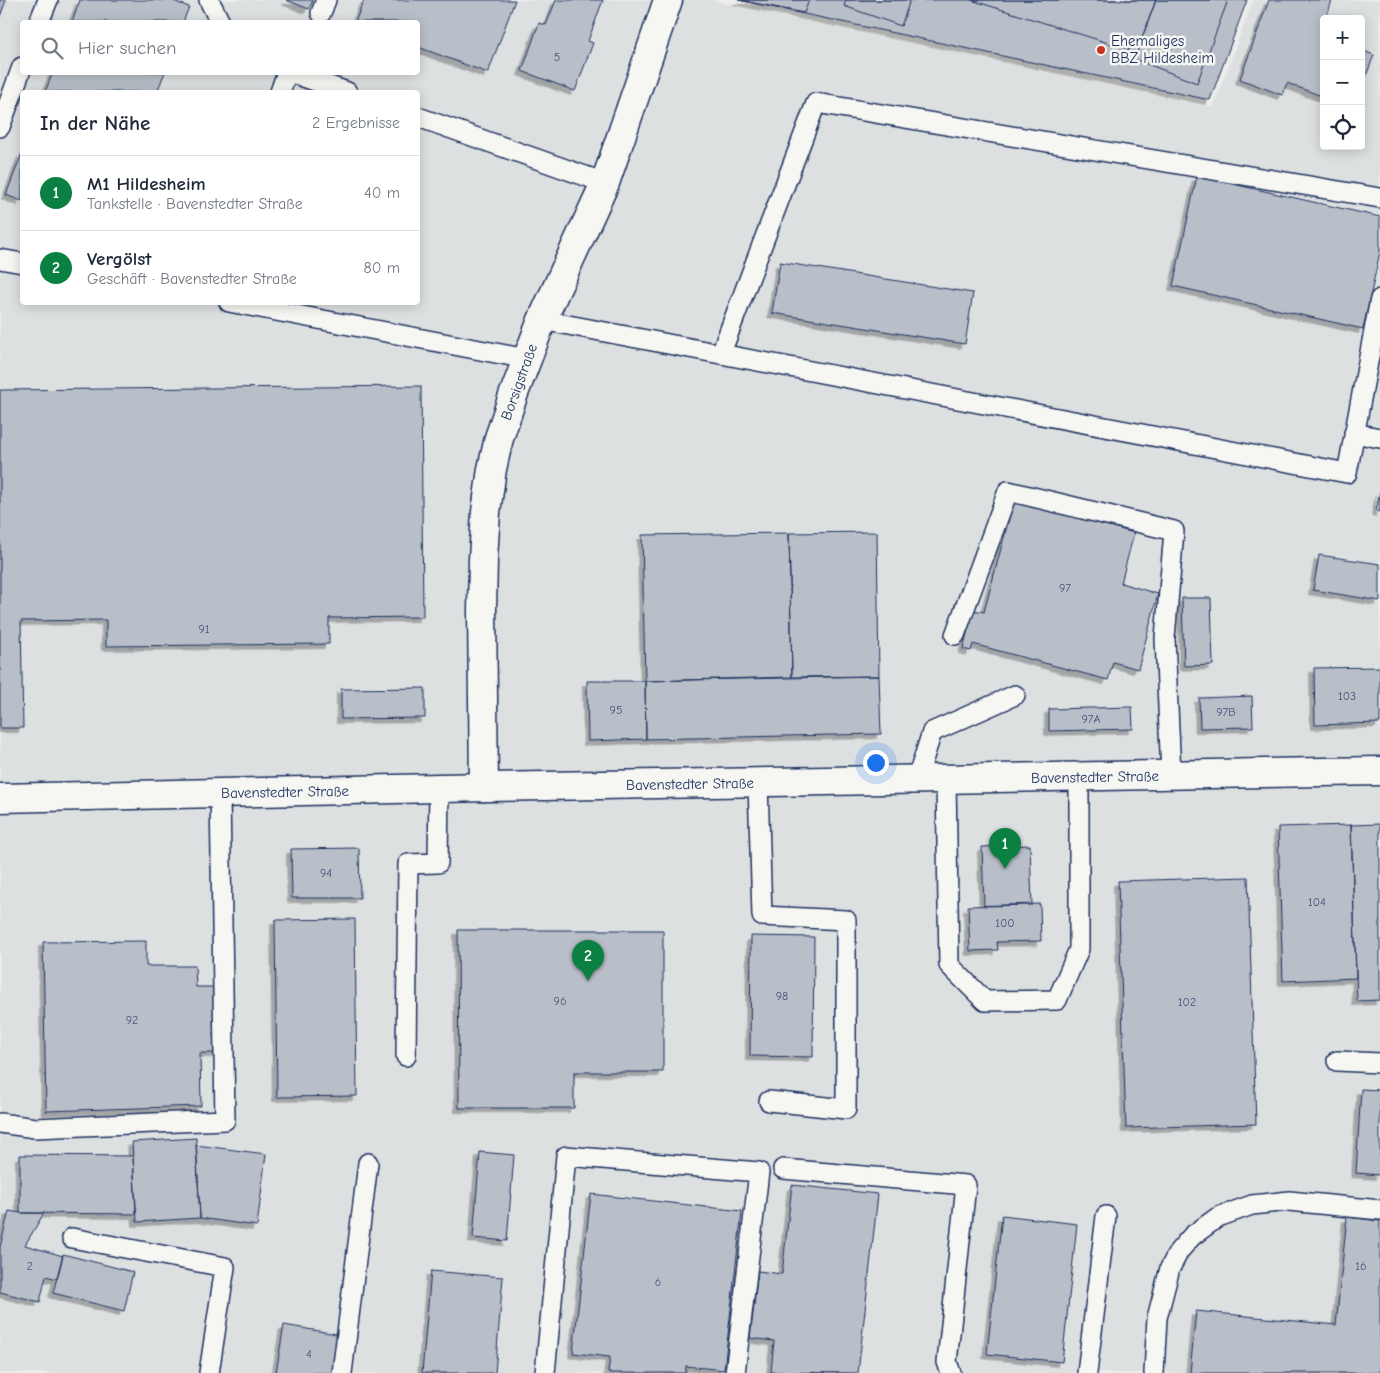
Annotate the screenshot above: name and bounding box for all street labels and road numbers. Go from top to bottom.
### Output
street label: Borsigstraße [497,341,541,423]
street label: Bavenstedter Straße [1031,767,1160,787]
street label: Bavenstedter Straße [626,774,755,794]
street label: Bavenstedter Straße [221,782,350,802]

